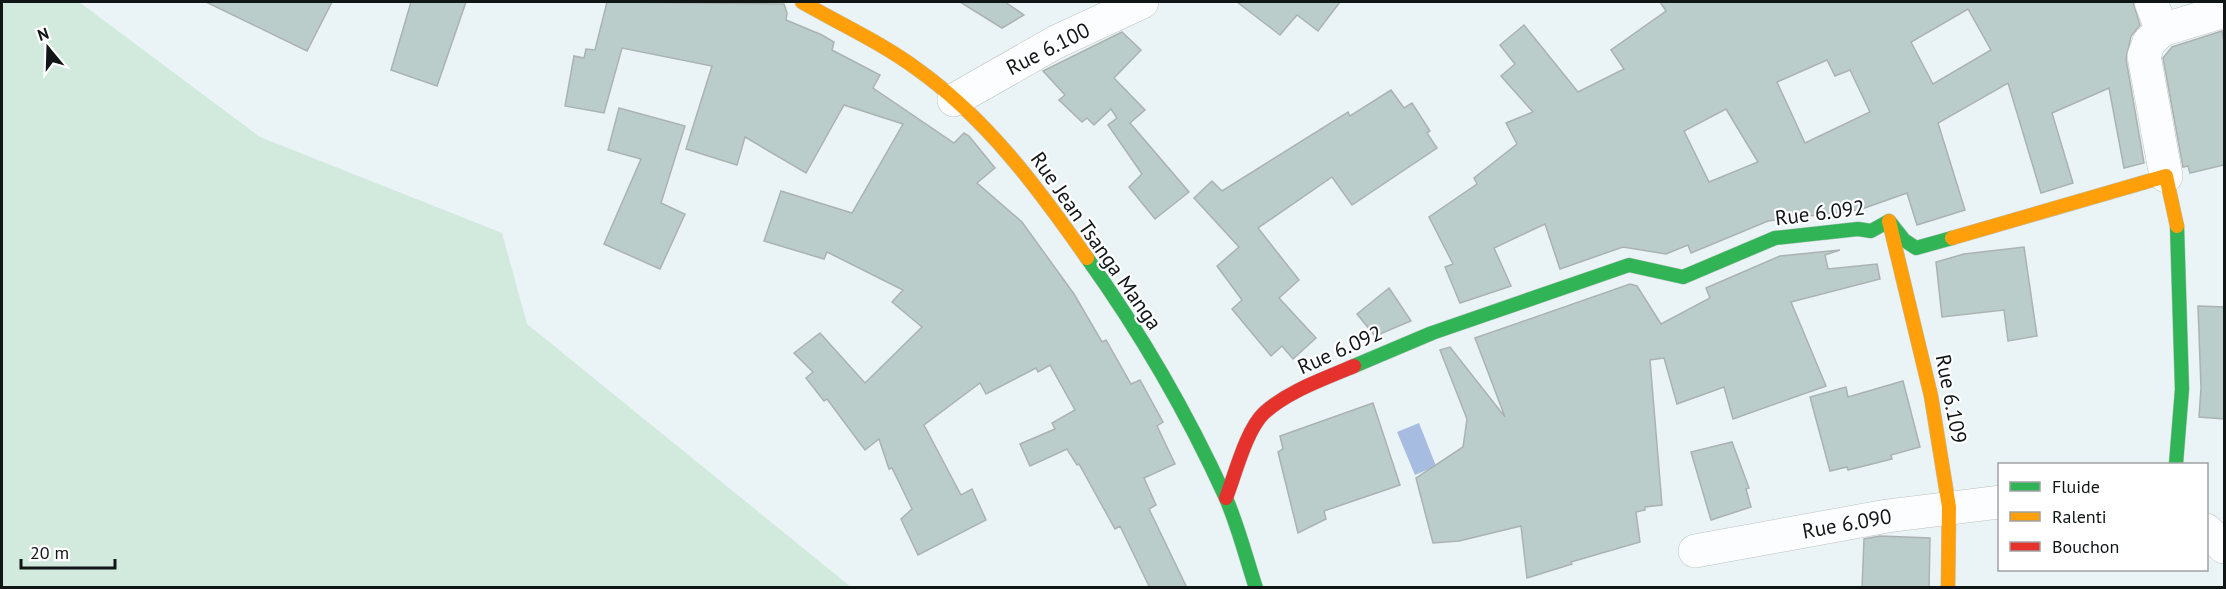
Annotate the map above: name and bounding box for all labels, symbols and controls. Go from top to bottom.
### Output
street label: Rue 6.100 [1001,16,1094,81]
north arrow [18,18,78,78]
text: N [35,23,51,45]
street label: Rue Jean Tsanga Manga [1025,146,1168,335]
street label: Rue 6.092 [1774,194,1866,231]
street label: Rue 6.092 [1293,319,1386,380]
street label: Rue 6.109 [1930,352,1973,446]
legend [1998,463,2208,571]
text: Fluide [2052,475,2100,498]
street label: Rue 6.090 [1800,502,1894,545]
text: Ralenti [2052,505,2107,528]
scale bar [21,532,116,570]
text: Bouchon [2052,535,2119,558]
text: 20 m [30,541,69,564]

